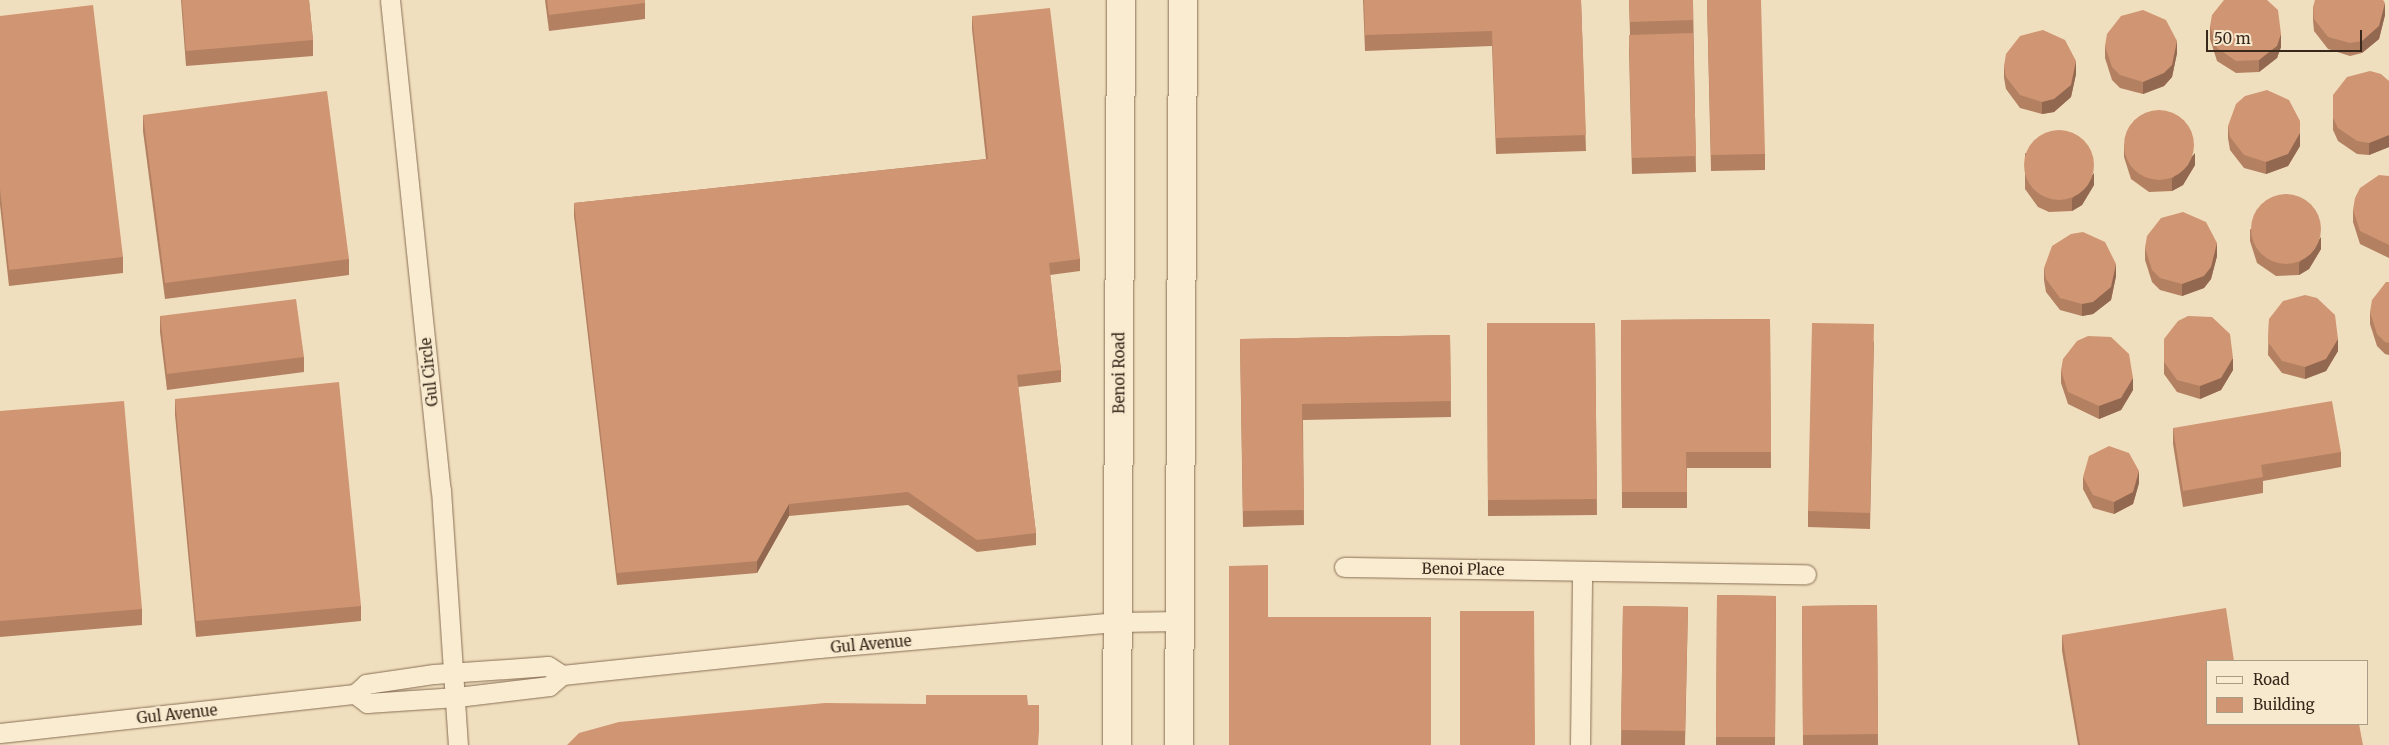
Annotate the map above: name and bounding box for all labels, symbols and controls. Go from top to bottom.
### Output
scale bar [2209,20,2365,52]
text: 50 m [2214,29,2251,48]
street label: Benoi Road [1110,332,1128,414]
street label: Gul Circle [416,337,442,407]
street label: Benoi Place [1421,559,1505,579]
street label: Gul Avenue [830,632,912,656]
legend [2206,660,2369,725]
text: Road [2253,670,2289,689]
text: Building [2253,695,2315,714]
street label: Gul Avenue [136,701,218,727]

